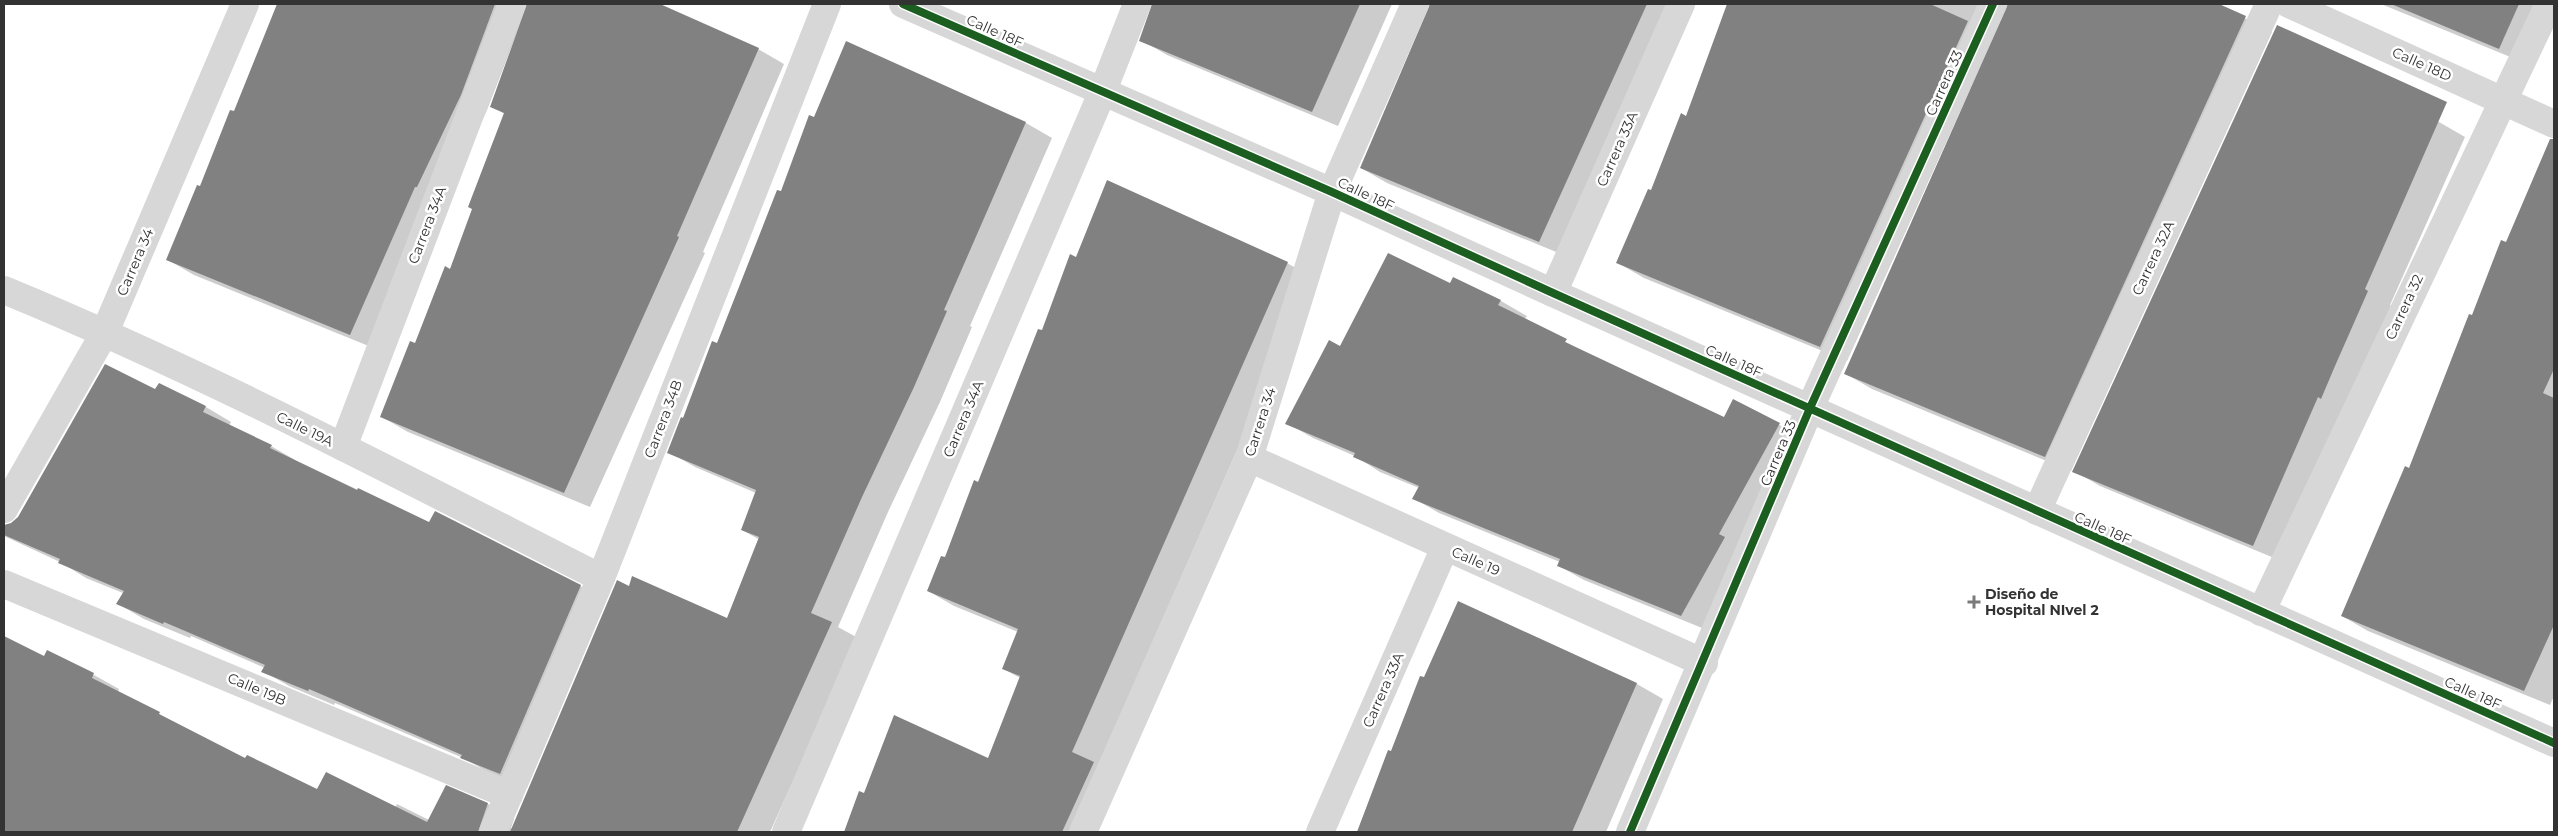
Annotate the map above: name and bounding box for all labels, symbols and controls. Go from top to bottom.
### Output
street label: Calle 18F [964,10,1026,52]
street label: Calle 18D [2389,43,2455,85]
street label: Carrera 33 [1922,47,1967,119]
street label: Carrera 33A [1592,108,1642,189]
street label: Calle 18F [1335,173,1397,215]
street label: Carrera 34A [404,183,450,266]
street label: Carrera 32A [2128,217,2179,298]
street label: Carrera 34 [113,225,158,298]
street label: Carrera 32 [2381,271,2427,343]
street label: Calle 18F [1703,340,1765,382]
street label: Carrera 34B [640,377,686,461]
street label: Carrera 34A [939,377,988,460]
street label: Carrera 34 [1240,384,1280,459]
street label: Calle 19A [274,407,337,451]
street label: Carrera 33 [1756,417,1800,489]
street label: Calle 18F [2072,507,2134,549]
street label: Calle 19 [1449,542,1503,580]
place label: Diseño de Hospital NIvel 2 [1985,585,2099,619]
marker: Diseño de Hospital NIvel 2 [1967,595,1981,609]
street label: Carrera 33A [1358,649,1408,730]
street label: Calle 19B [225,669,289,709]
street label: Calle 18F [2442,672,2504,714]

